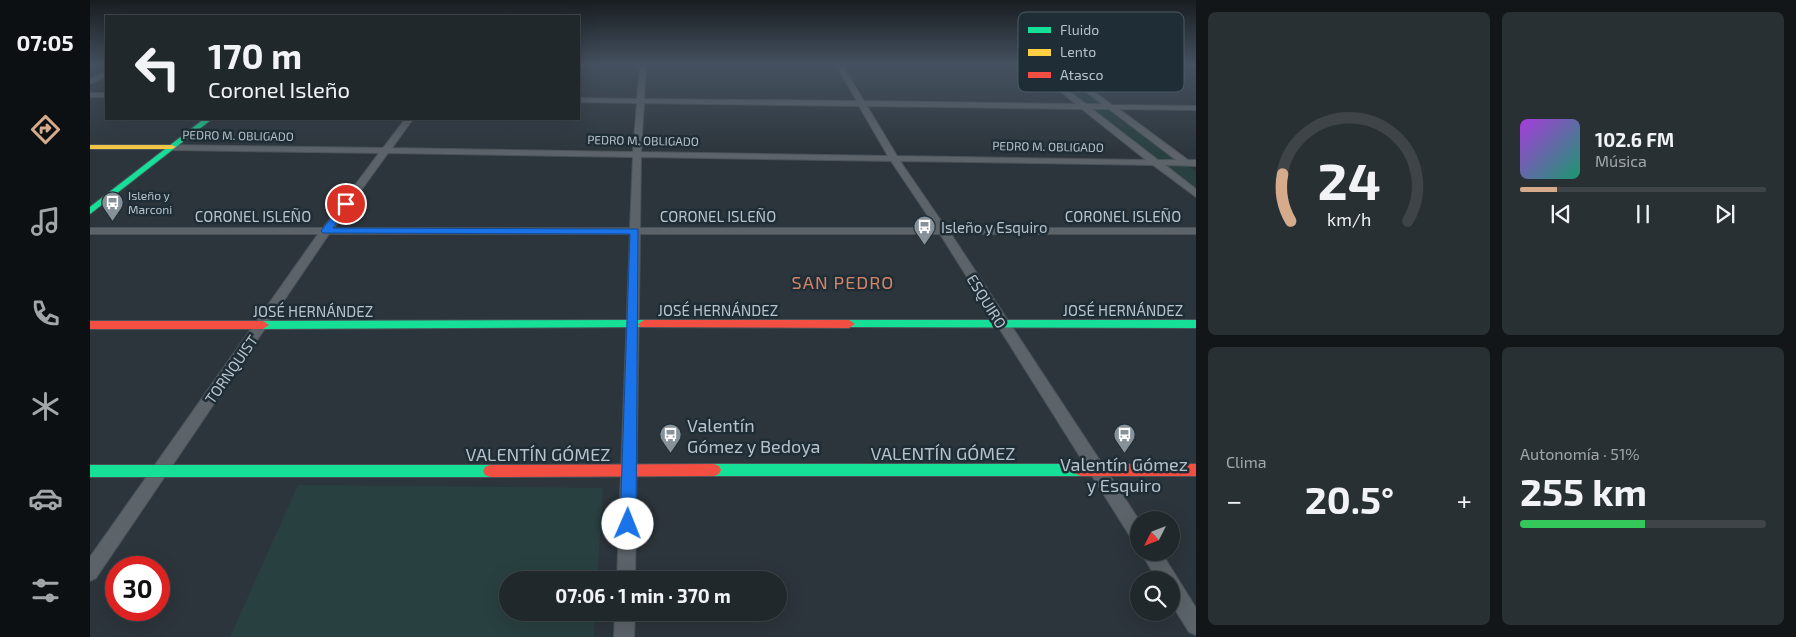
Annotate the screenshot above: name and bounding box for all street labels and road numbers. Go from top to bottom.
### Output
street label: PEDRO M. OBLIGADO [182,127,294,143]
street label: PEDRO M. OBLIGADO [587,132,699,148]
street label: PEDRO M. OBLIGADO [992,138,1104,154]
street label: CORONEL ISLEÑO [195,207,311,225]
street label: CORONEL ISLEÑO [660,207,776,225]
street label: CORONEL ISLEÑO [1065,207,1181,225]
street label: ESQUIRO [963,271,1011,332]
street label: JOSÉ HERNÁNDEZ [658,301,778,319]
street label: JOSÉ HERNÁNDEZ [1063,301,1183,319]
street label: JOSÉ HERNÁNDEZ [253,302,373,320]
street label: TORNQUIST [201,331,262,407]
street label: VALENTÍN GÓMEZ [871,442,1015,464]
street label: VALENTÍN GÓMEZ [466,443,610,465]

